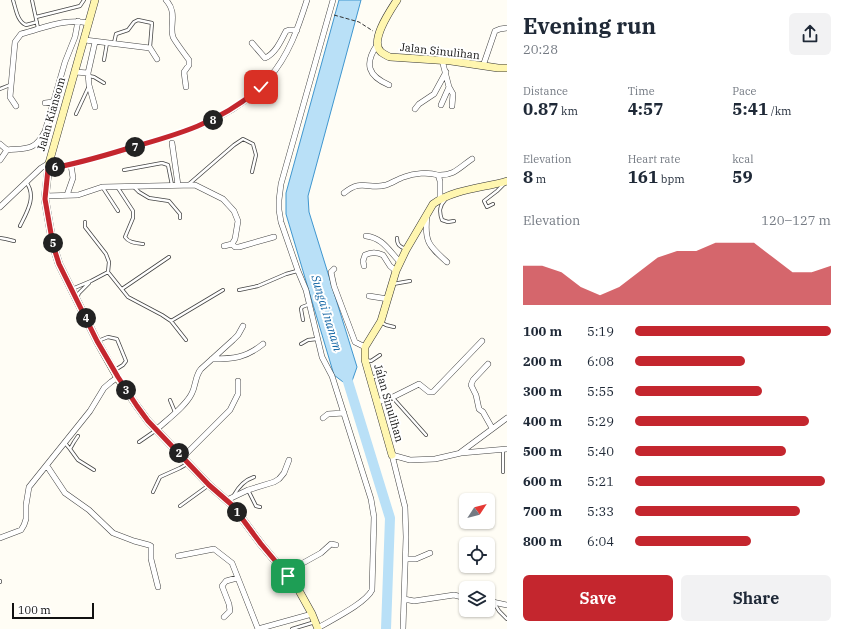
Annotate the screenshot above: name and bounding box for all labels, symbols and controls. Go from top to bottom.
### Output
text: Evening run [523,11,656,40]
button: share [789,13,831,55]
street label: Jalan Sinulihan [399,40,481,62]
text: 20:28 [523,41,558,58]
pin [244,70,278,104]
street label: Jalan Kiansom [34,75,68,153]
icon: check [250,76,272,98]
text: Distance [523,84,568,98]
text: Time [628,84,655,98]
text: Pace [732,84,757,98]
text: 0.87 [523,98,558,120]
text: 4:57 [628,98,663,120]
text: 5:41 [732,98,768,120]
text: km [558,104,578,118]
text: /km [768,104,792,118]
pin: 8 [203,110,223,130]
text: 8 [210,113,216,127]
pin: 7 [125,137,145,157]
text: 7 [132,140,138,154]
text: Elevation [523,152,571,166]
text: Heart rate [628,152,680,166]
text: kcal [732,152,754,166]
pin: 6 [45,157,65,177]
text: 6 [52,160,58,174]
text: 8 [523,166,533,188]
text: 161 [628,166,658,188]
text: 59 [732,166,753,188]
text: m [533,172,546,186]
text: bpm [658,172,685,186]
text: Elevation [523,212,580,229]
text: 120–127 m [761,212,831,229]
pin: 5 [43,233,63,253]
text: 5 [50,236,56,250]
water label: Sungai Inanam [308,272,346,353]
pin: 4 [76,308,96,328]
text: 4 [83,311,89,325]
text: 100 m [523,323,562,340]
text: 5:19 [587,323,614,340]
text: 200 m [523,353,562,370]
text: 6:08 [587,353,614,370]
street label: Jalan Sinulihan [371,362,407,444]
pin: 3 [116,380,136,400]
text: 3 [123,383,129,397]
text: 300 m [523,383,562,400]
text: 5:55 [587,383,614,400]
text: 400 m [523,413,562,430]
text: 5:29 [587,413,614,430]
pin: 2 [169,443,189,463]
text: 500 m [523,443,562,460]
text: 5:40 [587,443,614,460]
text: 2 [176,446,182,460]
text: 600 m [523,473,562,490]
text: 5:21 [587,473,614,490]
north arrow [459,493,495,529]
map controls [459,493,495,617]
pin: 1 [227,502,247,522]
text: 700 m [523,503,562,520]
text: 5:33 [587,503,614,520]
text: 1 [234,505,240,519]
text: 800 m [523,533,562,550]
text: 6:04 [587,533,614,550]
button: locate [459,537,495,573]
pin [271,559,305,593]
icon: arrive [277,565,299,587]
button: Save [523,575,673,621]
button: Share [681,575,831,621]
button: layers [459,581,495,617]
scale bar [12,601,94,620]
text: 100 m [18,603,51,617]

